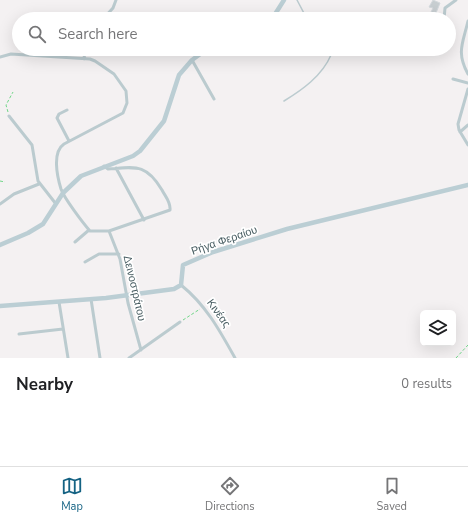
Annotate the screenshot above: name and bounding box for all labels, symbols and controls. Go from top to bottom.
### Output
search box [12,12,456,56]
icon: search [26,23,48,45]
text: Search here [58,24,138,44]
street label: Ρήγα Φεραίου [189,222,259,259]
street label: Δεινοστράτου [120,254,149,322]
street label: Κινέας [203,296,234,331]
map controls [420,310,456,346]
button: layers [420,310,456,346]
text: Nearby [16,373,73,396]
text: 0 results [401,375,452,393]
tab: Map [61,475,83,514]
tab: Directions [205,475,255,514]
tab: Saved [377,475,407,514]

